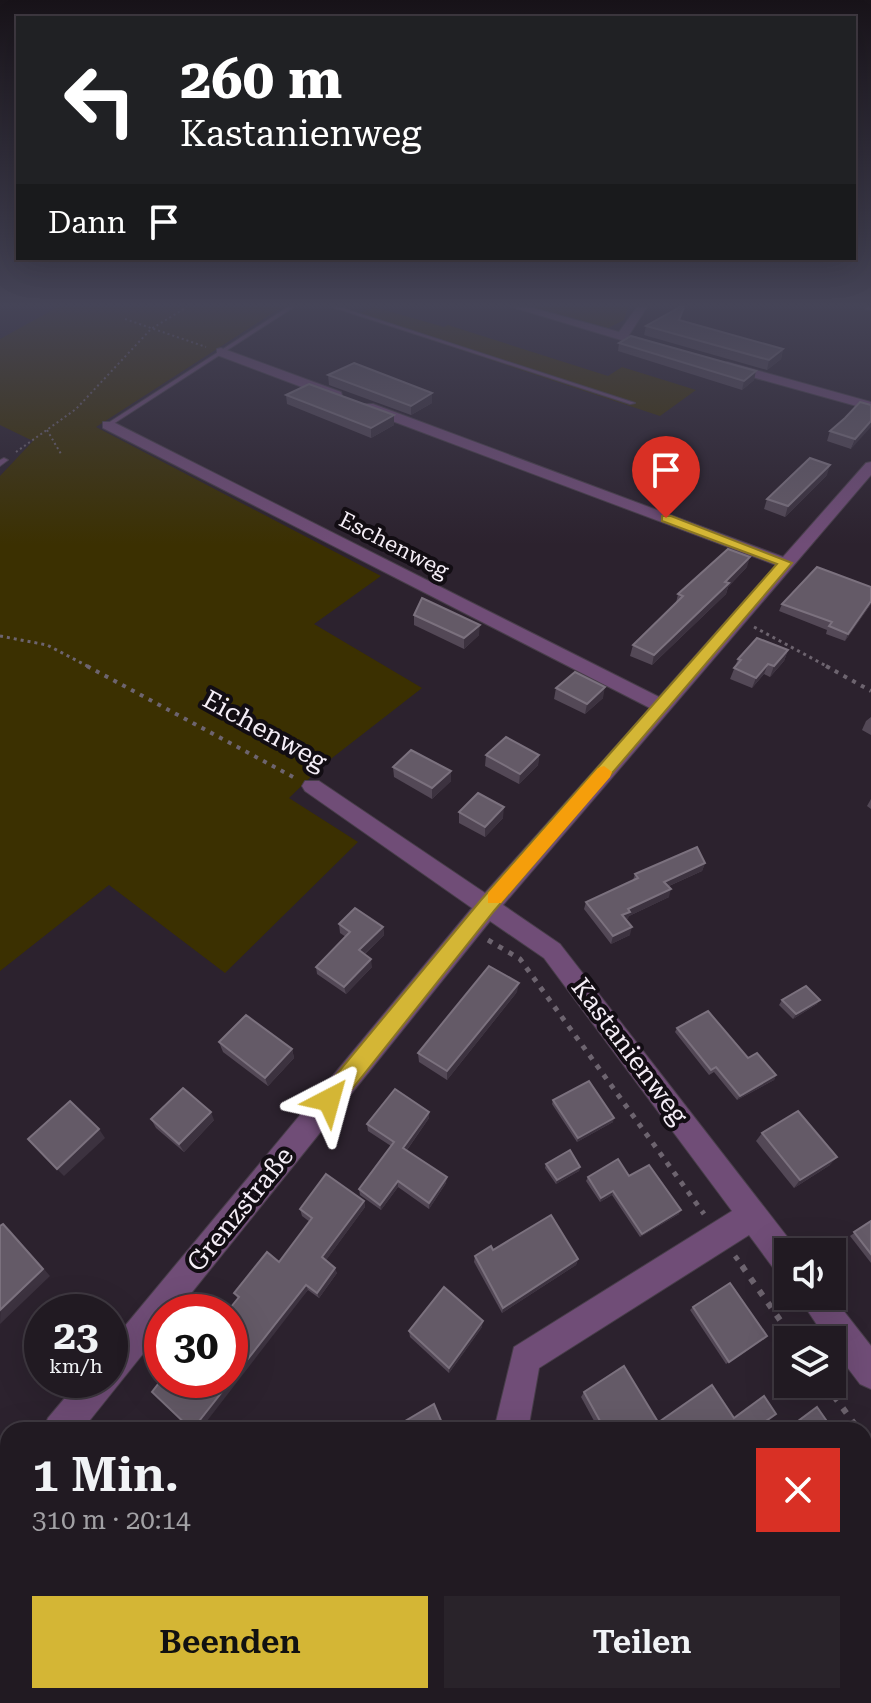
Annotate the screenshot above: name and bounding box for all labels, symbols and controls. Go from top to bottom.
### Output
text: 260 m [180,46,342,112]
icon: left [48,48,152,152]
text: Kastanienweg [180,113,421,155]
icon: arrive [142,200,186,244]
text: Dann [48,205,126,240]
pin [632,436,700,518]
icon: arrive [644,448,688,492]
street label: Eschenweg [335,507,453,583]
street label: Eichenweg [198,684,332,776]
street label: Kastanienweg [566,972,695,1130]
position arrow [287,1058,371,1142]
street label: Grenzstraße [181,1141,299,1277]
map controls [774,1238,846,1398]
button: sound [774,1238,846,1310]
speed limit sign: 30 [144,1294,248,1398]
text: 23 [54,1312,98,1359]
button: layers [774,1326,846,1398]
text: km/h [49,1354,103,1378]
text: 1 Min. [32,1447,179,1503]
button: close [756,1448,840,1532]
text: 310 m · 20:14 [32,1505,191,1535]
button: Beenden [32,1596,428,1688]
button: Teilen [444,1596,840,1688]

